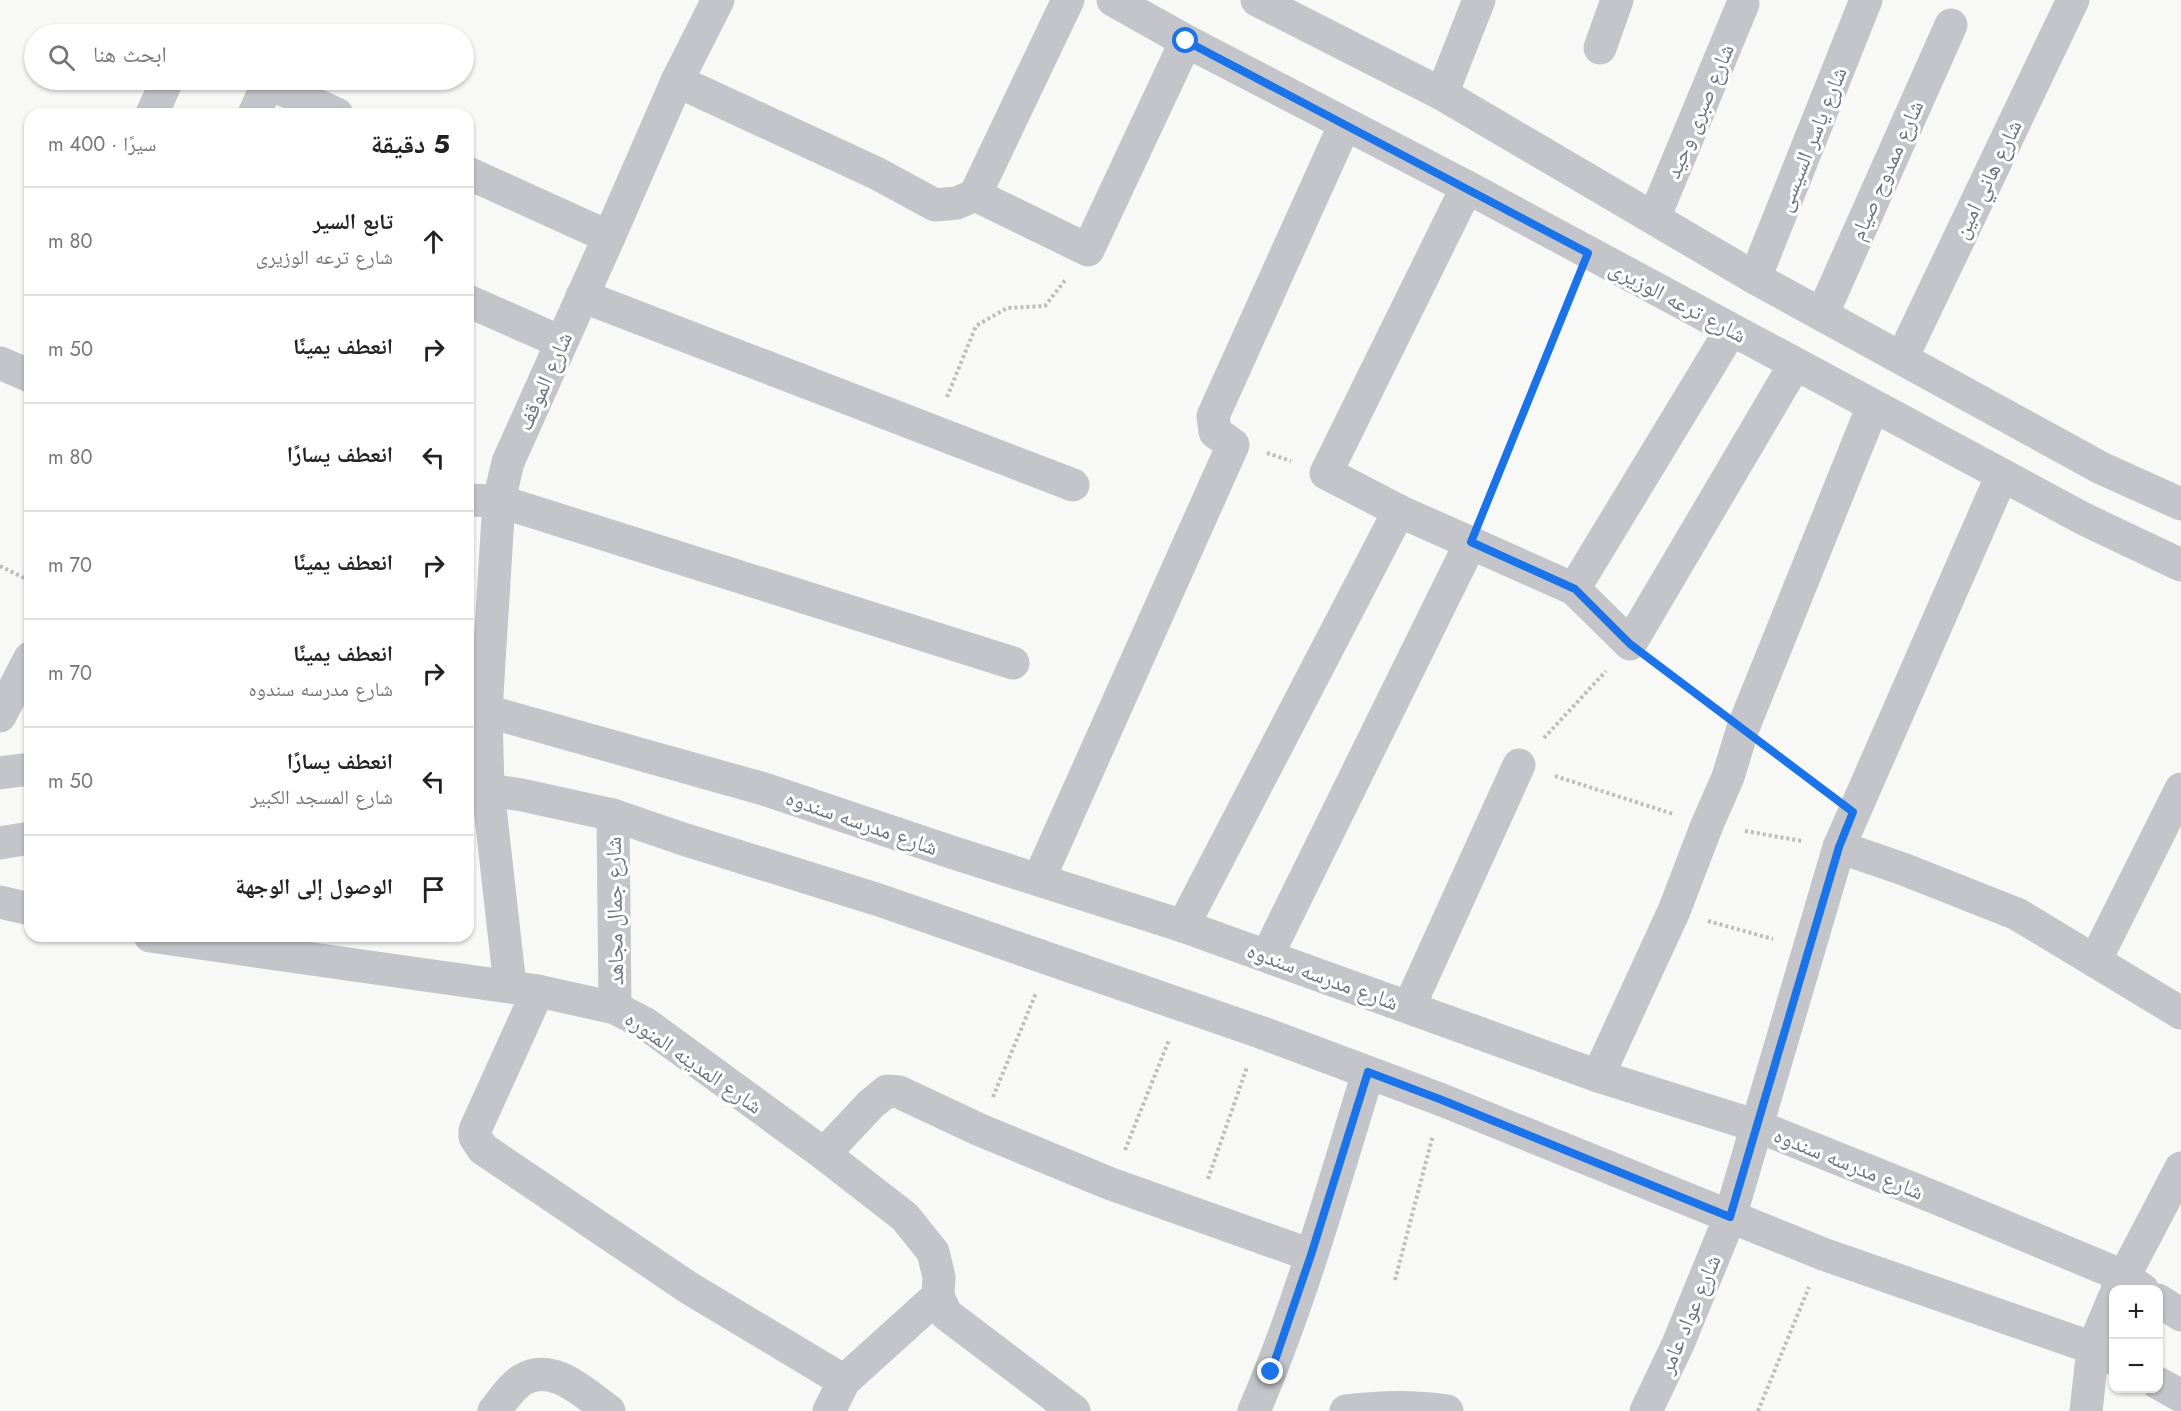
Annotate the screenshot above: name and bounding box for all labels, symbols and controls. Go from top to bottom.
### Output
search box [24,24,474,90]
route start [1172,27,1198,53]
text: ابحث هنا [93,38,167,70]
street label: شارع صبرى وحيد [1656,39,1742,183]
icon: search [45,41,78,74]
street label: شارع ياسر السيسى [1767,62,1855,216]
street label: شارع ممدوح صيام [1841,95,1931,245]
street label: شارع هاني امين [1944,114,2031,245]
text: 5 دقيقة [371,125,450,163]
text: سيرًا · 400 m [48,130,156,159]
text: تابع السير [313,205,393,237]
icon: ahead [417,225,450,258]
text: 80 m [48,227,93,256]
text: شارع ترعه الوزيرى [256,243,393,272]
street label: شارع ترعه الوزيرى [1604,251,1752,351]
street label: شارع الموقف [508,327,580,435]
text: انعطف يمينًا [293,330,393,362]
icon: right [417,333,450,366]
text: 50 m [48,335,93,364]
text: انعطف يسارًا [287,438,393,470]
icon: left [417,441,450,474]
text: 80 m [48,443,93,472]
text: انعطف يمينًا [293,546,393,578]
icon: right [417,549,450,582]
text: 70 m [48,551,92,580]
text: انعطف يمينًا [293,637,393,669]
icon: right [417,657,450,690]
text: 70 m [48,659,92,688]
text: شارع مدرسه سندوه [248,675,393,704]
text: انعطف يسارًا [287,745,393,777]
icon: left [417,765,450,798]
text: 50 m [48,767,93,796]
street label: شارع مدرسه سندوه [782,781,942,863]
text: شارع المسجد الكبير [250,783,393,812]
street label: شارع جمال مجاهد [597,836,631,986]
text: الوصول إلى الوجهة [235,870,393,902]
icon: arrive [417,873,450,906]
street label: شارع مدرسه سندوه [1243,934,1403,1018]
street label: شارع المدينه المنوره [619,1003,769,1121]
street label: شارع مدرسه سندوه [1769,1118,1929,1208]
street label: شارع عواد عامر [1649,1250,1728,1379]
map controls [2109,1285,2163,1393]
button: + [2109,1285,2163,1339]
button: − [2109,1339,2163,1393]
route end [1257,1358,1283,1384]

